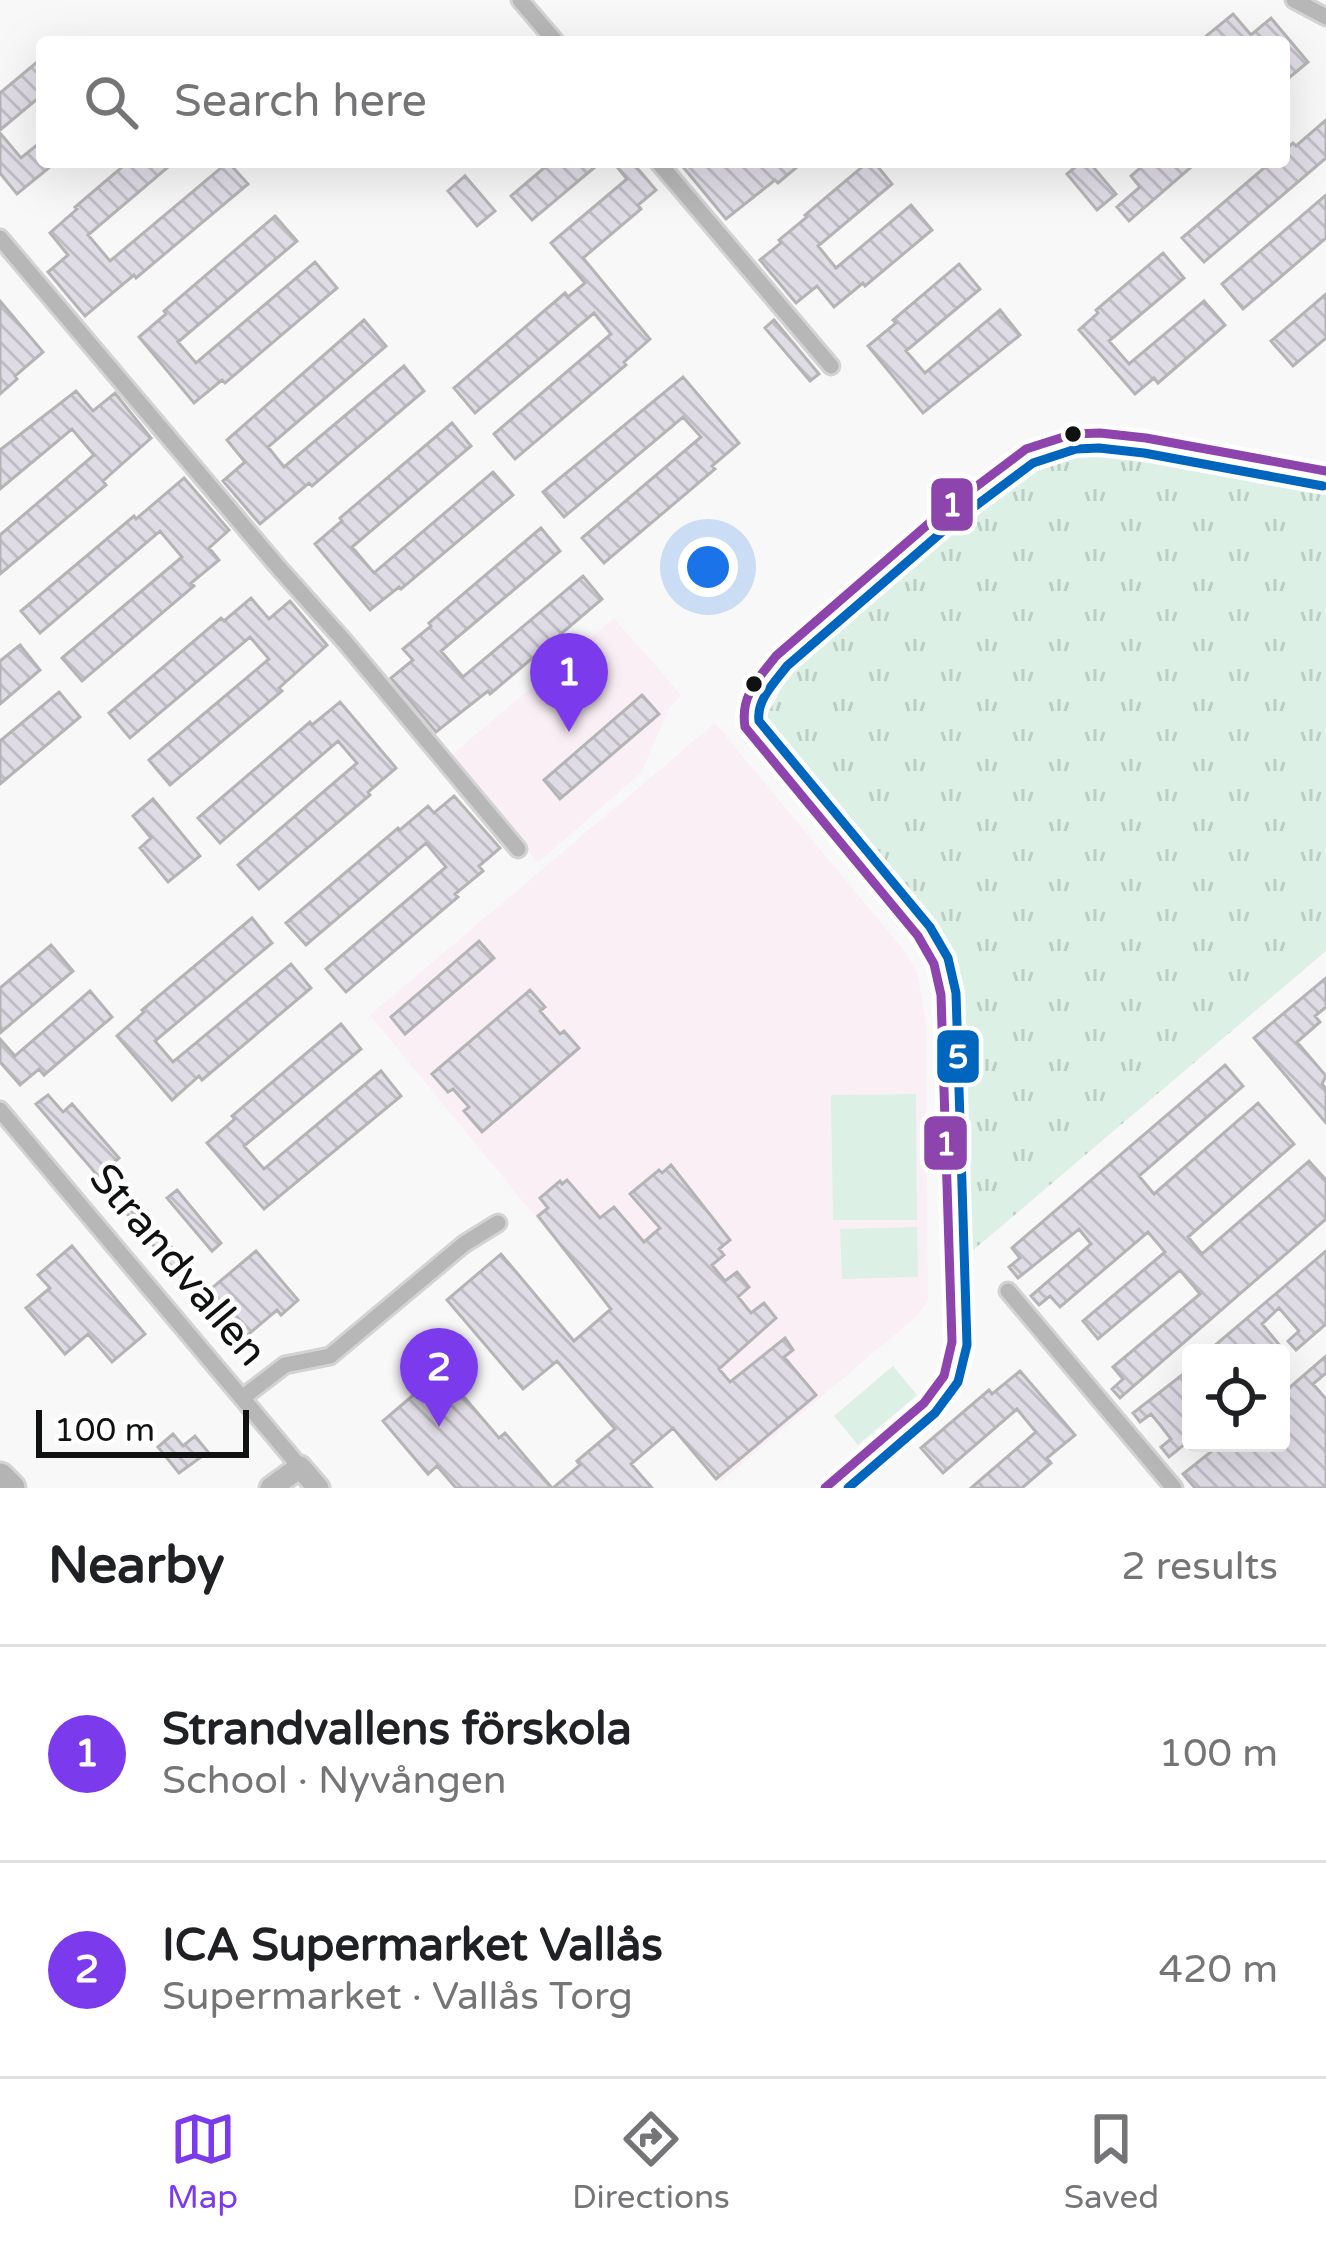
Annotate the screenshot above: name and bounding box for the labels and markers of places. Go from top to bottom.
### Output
unlabelled marker [1062,423,1084,445]
pin: 1 [530,633,608,732]
unlabelled marker [743,673,765,695]
pin: 2 [400,1328,478,1427]

